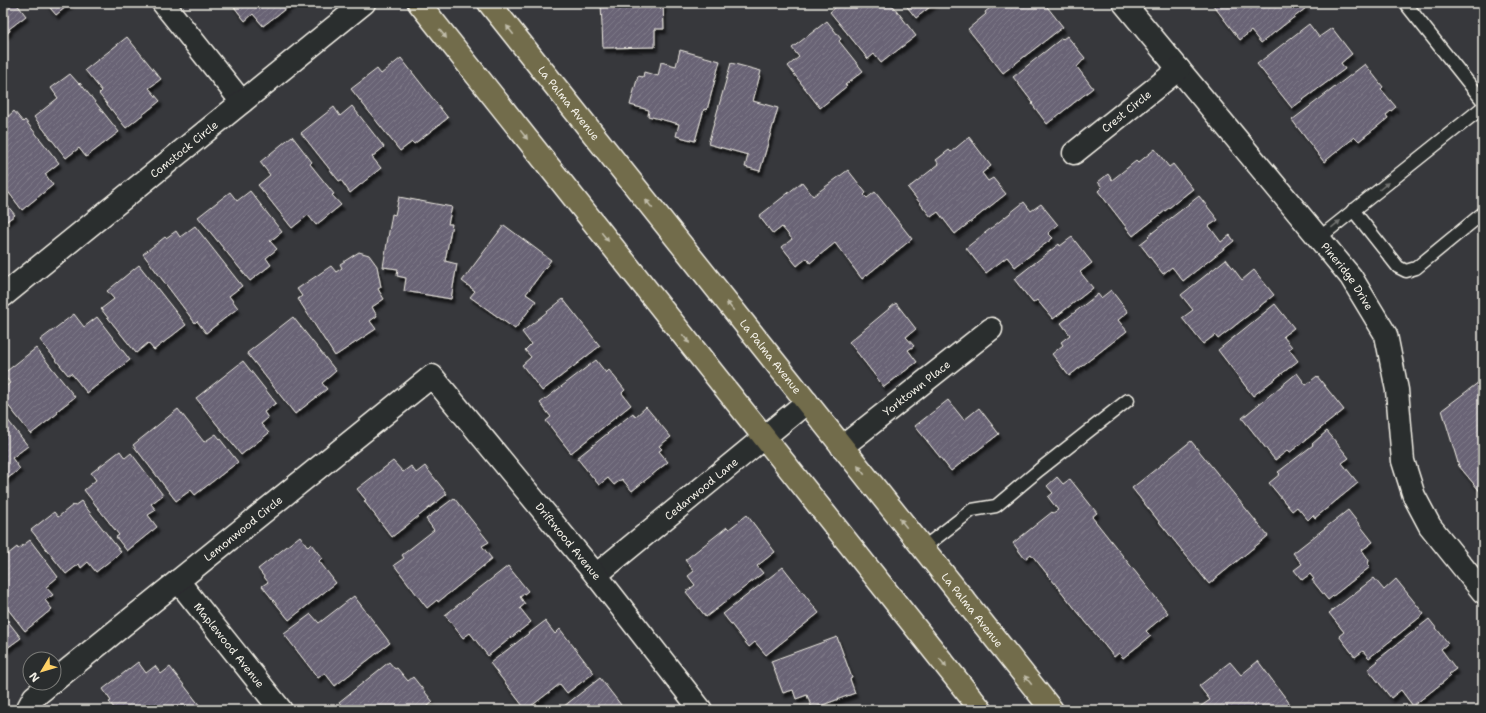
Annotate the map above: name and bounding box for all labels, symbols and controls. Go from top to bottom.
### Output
one-way arrow [506,24,515,35]
one-way arrow [439,28,447,39]
street label: La Palma Avenue [534,63,603,144]
street label: Crest Circle [1099,87,1155,136]
street label: Comstock Circle [147,117,221,182]
one-way arrow [520,130,528,141]
one-way arrow [1378,181,1389,190]
one-way arrow [645,199,654,210]
one-way arrow [1330,219,1341,228]
one-way arrow [601,231,609,242]
street label: Pineridge Drive [1317,239,1376,313]
one-way arrow [726,301,735,312]
street label: La Palma Avenue [736,316,805,397]
one-way arrow [681,333,690,344]
street label: Yorktown Place [880,357,954,420]
street label: Cedarwood Lane [662,455,741,524]
one-way arrow [856,465,865,476]
street label: Lemonwood Circle [201,492,286,565]
street label: Driftwood Avenue [532,500,604,583]
one-way arrow [899,518,907,529]
street label: La Palma Avenue [938,570,1006,651]
street label: Maplewood Avenue [190,600,267,691]
north arrow [22,651,62,691]
one-way arrow [939,657,948,668]
text: N [26,669,43,685]
one-way arrow [1023,674,1032,685]

